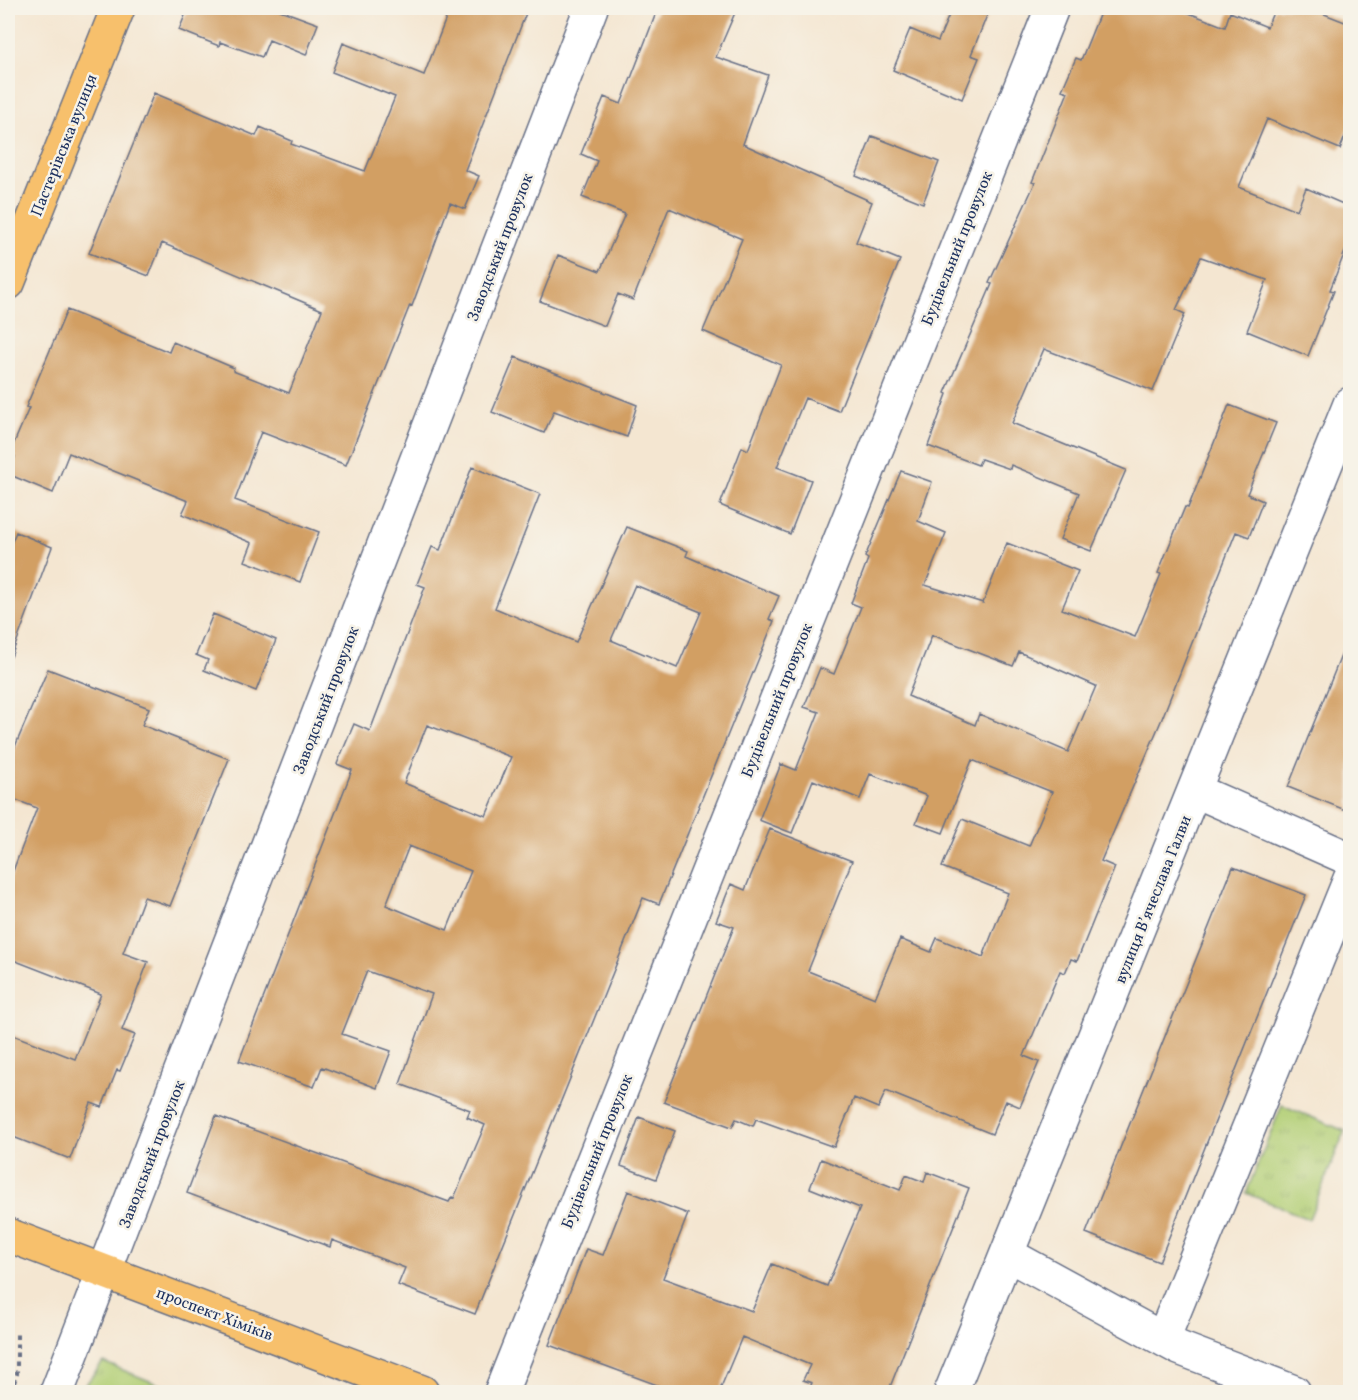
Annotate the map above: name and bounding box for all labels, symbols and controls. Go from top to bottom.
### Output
street label: Пастерівська вулиця [26,71,103,220]
street label: Будівельний провулок [917,168,999,329]
street label: Заводський провулок [462,170,539,325]
street label: Будівельний провулок [737,620,819,781]
street label: Заводський провулок [288,623,365,778]
street label: вулиця Вʼячеслава Галви [1110,812,1198,987]
street label: Будівельний провулок [557,1071,639,1232]
street label: Заводський провулок [114,1077,191,1232]
street label: проспект Хіміків [153,1282,276,1347]

